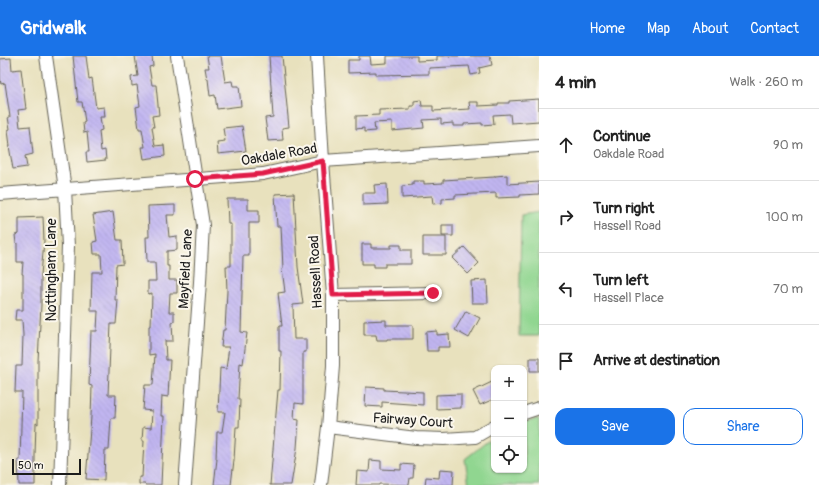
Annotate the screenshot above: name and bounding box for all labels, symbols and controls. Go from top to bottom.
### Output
text: Gridwalk [20,16,86,40]
text: Home [590,20,625,37]
text: Map [647,20,670,37]
text: About [692,20,728,37]
text: Contact [750,20,799,37]
text: 4 min [555,72,596,93]
text: Walk · 260 m [729,74,803,90]
text: Continue [593,127,651,146]
icon: ahead [555,134,577,156]
text: 90 m [773,137,803,153]
street label: Oakdale Road [240,139,319,170]
text: Oakdale Road [593,146,664,162]
route start [186,170,204,188]
text: Turn right [593,199,654,218]
icon: right [555,206,577,228]
text: 100 m [766,209,803,225]
street label: Nottingham Lane [43,218,60,322]
text: Hassell Road [593,218,661,234]
street label: Mayfield Lane [175,229,196,309]
street label: Hassell Road [305,235,326,309]
text: Turn left [593,271,649,290]
icon: left [555,278,577,300]
text: 70 m [773,281,803,297]
route end [424,284,442,302]
text: Hassell Place [593,290,664,306]
icon: arrive [555,350,577,372]
text: Arrive at destination [593,351,720,370]
map controls [491,365,527,473]
button: + [491,365,527,401]
button: − [491,401,527,437]
button: Save [555,408,675,445]
button: Share [683,408,803,445]
street label: Fairway Court [372,409,454,432]
button: locate [491,437,527,473]
scale bar [12,457,81,476]
text: 50 m [18,459,44,472]

